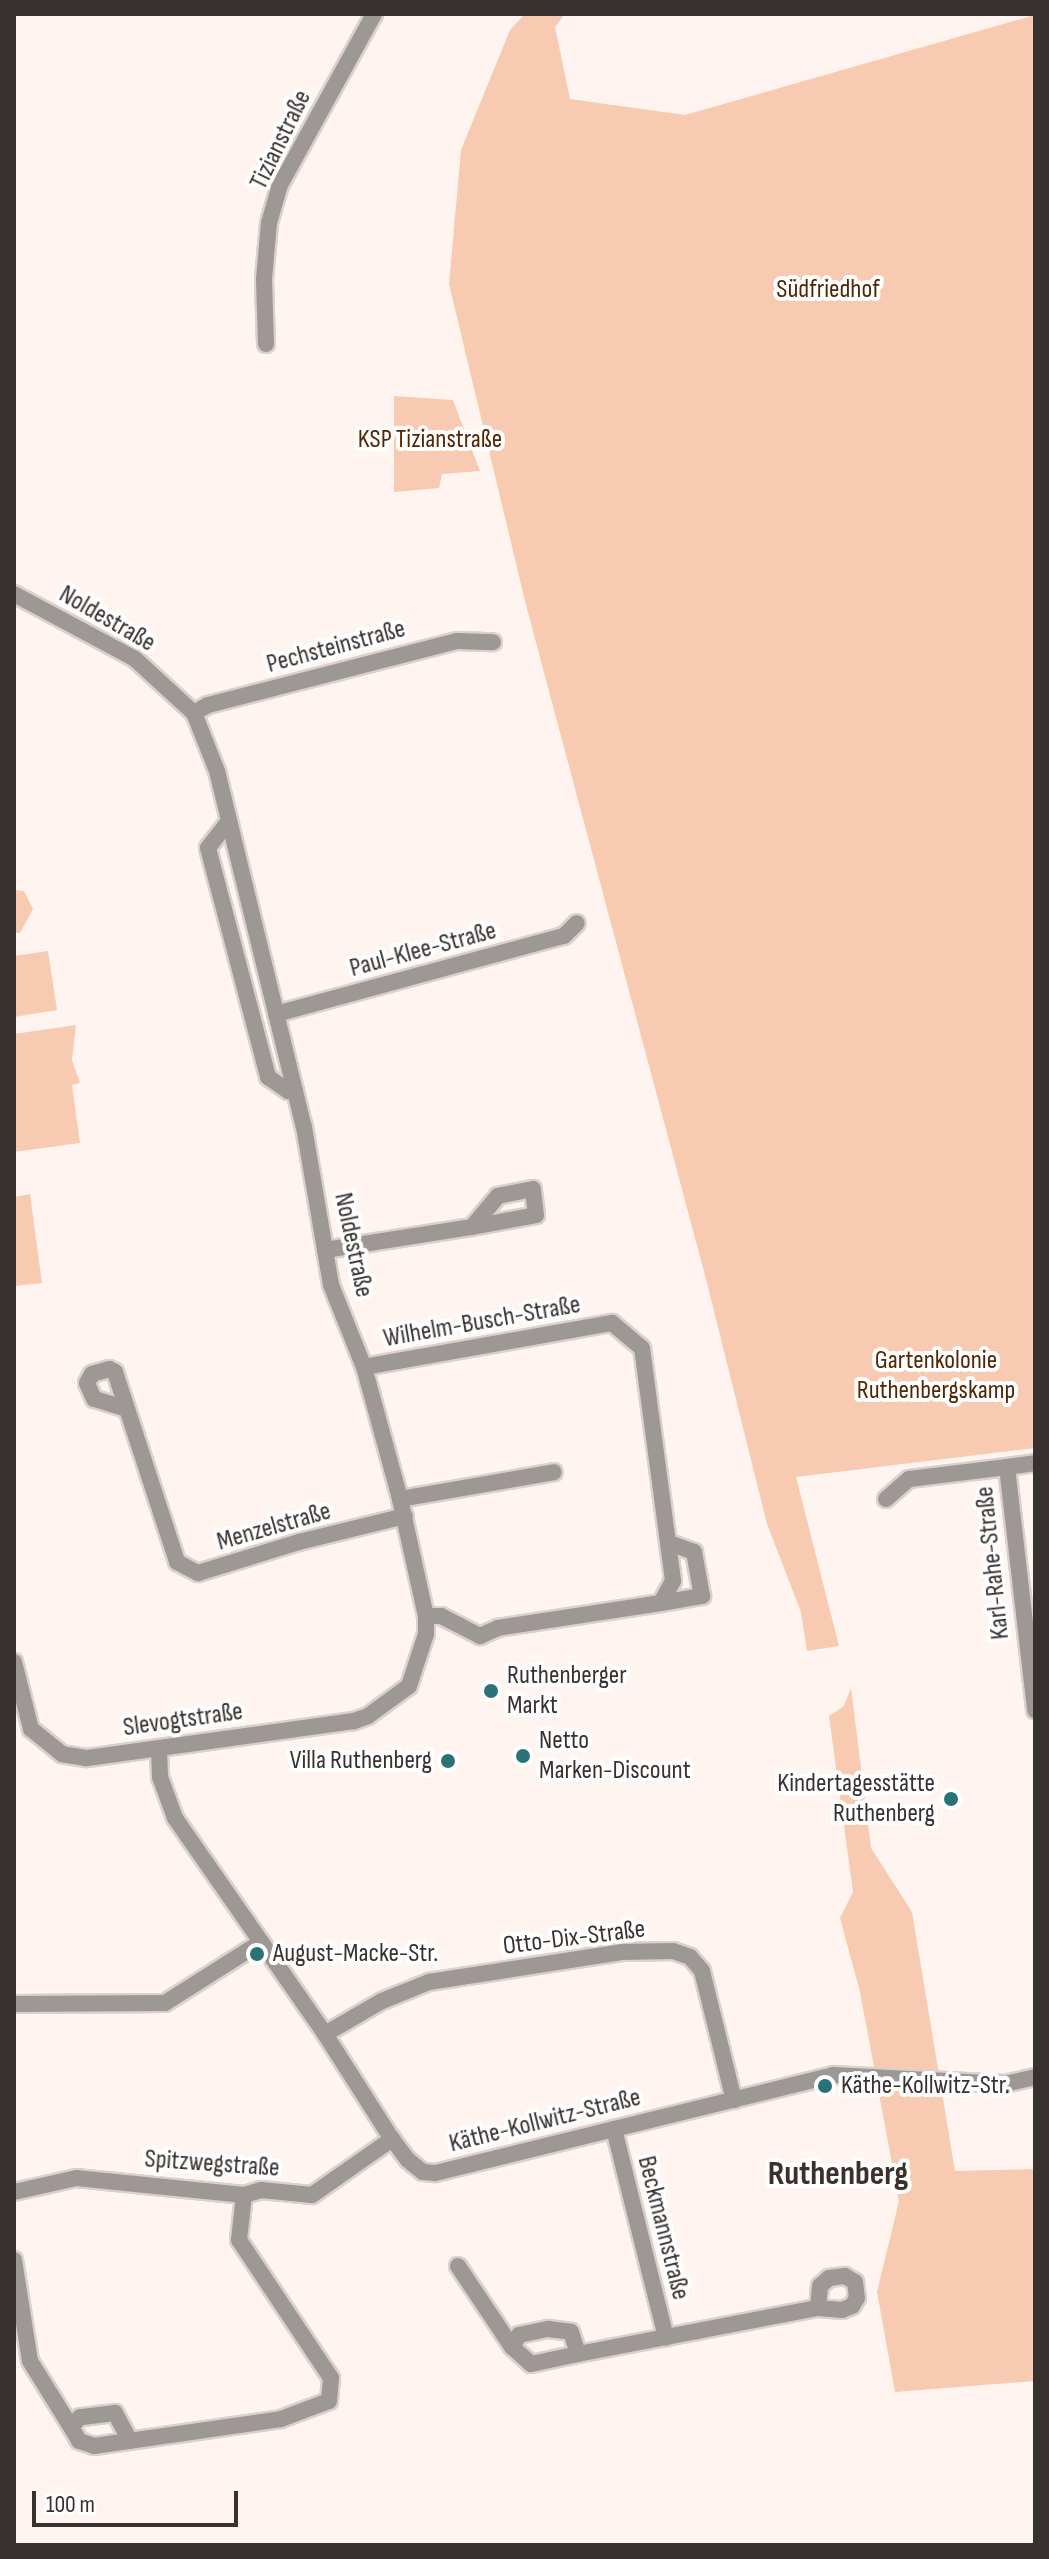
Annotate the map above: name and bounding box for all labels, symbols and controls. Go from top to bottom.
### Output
street label: Tizianstraße [244,85,318,195]
park label: Südfriedhof [776,274,880,306]
park label: KSP Tizianstraße [358,424,502,456]
street label: Noldestraße [53,579,161,659]
street label: Pechsteinstraße [263,614,409,680]
street label: Paul-Klee-Straße [346,915,500,985]
street label: Noldestraße [327,1190,379,1300]
street label: Wilhelm-Busch-Straße [381,1289,583,1355]
park label: Gartenkolonie Ruthenbergskamp [857,1345,1015,1406]
street label: Karl-Rahe-Straße [969,1485,1017,1641]
street label: Menzelstraße [213,1496,335,1558]
place label: Ruthenberger Markt [507,1660,627,1722]
marker: Ruthenberger Markt [482,1682,500,1700]
street label: Slevogtstraße [121,1696,245,1744]
place label: Netto Marken-Discount [539,1725,691,1786]
place label: Villa Ruthenberg [290,1745,432,1777]
marker: Netto Marken-Discount [514,1747,532,1765]
marker: Villa Ruthenberg [439,1752,457,1770]
place label: Kindertagesstätte Ruthenberg [777,1768,935,1830]
marker: Kindertagesstätte Ruthenberg [942,1790,960,1808]
street label: Otto-Dix-Straße [501,1914,647,1962]
place label: August-Macke-Str. [273,1938,438,1970]
marker: August-Macke-Str. [248,1945,266,1963]
place label: Käthe-Kollwitz-Str. [841,2070,1010,2102]
marker: Käthe-Kollwitz-Str. [816,2077,834,2095]
street label: Käthe-Kollwitz-Straße [446,2082,644,2160]
street label: Spitzwegstraße [143,2144,281,2184]
street label: Beckmannstraße [630,2153,696,2303]
district label: Ruthenberg [768,2154,908,2194]
scale bar [36,2475,242,2525]
text: 100 m [46,2490,95,2519]

